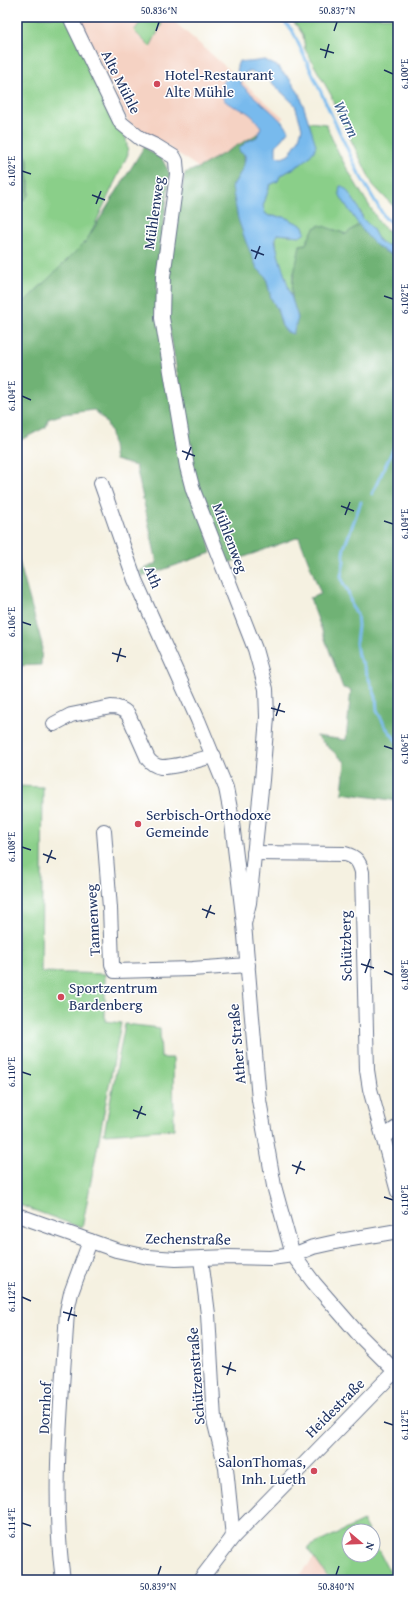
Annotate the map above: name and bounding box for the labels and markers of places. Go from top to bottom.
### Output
place label: Hotel-Restaurant Alte Mühle [165,64,274,102]
marker: Hotel-Restaurant Alte Mühle [152,79,162,89]
place label: Serbisch-Orthodoxe Gemeinde [146,804,271,842]
marker: Serbisch-Orthodoxe Gemeinde [133,819,143,829]
place label: Sportzentrum Bardenberg [69,977,158,1015]
marker: Sportzentrum Bardenberg [56,992,66,1002]
place label: SalonThomas, Inh. Lueth [218,1451,307,1489]
marker: SalonThomas, Inh. Lueth [309,1466,319,1476]

